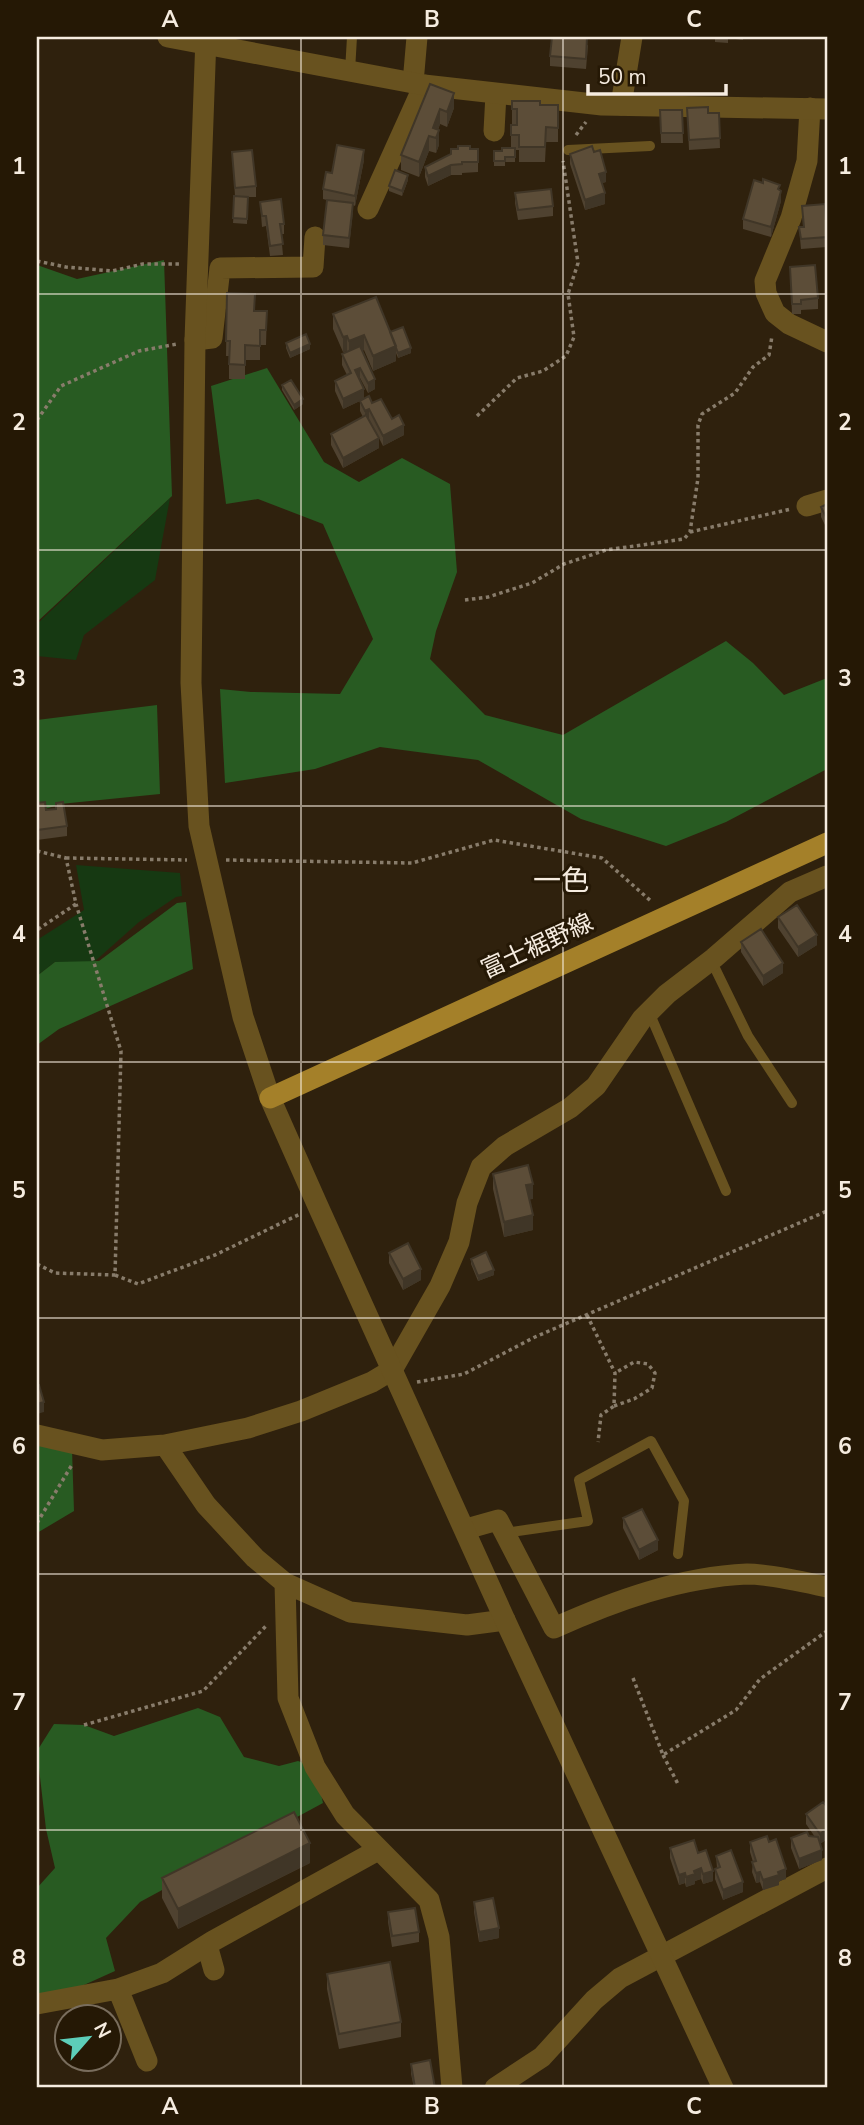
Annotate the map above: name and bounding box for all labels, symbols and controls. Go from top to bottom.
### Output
text: A [161,4,179,35]
text: B [424,4,440,35]
text: C [686,4,702,35]
scale bar [588,52,726,96]
text: 50 m [598,63,647,91]
text: 1 [12,151,26,182]
text: 1 [838,151,852,182]
text: 2 [12,407,26,438]
text: 2 [838,407,852,438]
text: 3 [12,663,26,694]
text: 3 [838,663,852,694]
district label: 一色 [533,862,589,900]
street label: 富士裾野線 [476,906,598,986]
text: 4 [12,919,26,950]
text: 4 [838,919,852,950]
text: 5 [12,1175,26,1206]
text: 5 [838,1175,852,1206]
text: 6 [12,1431,26,1462]
text: 6 [838,1431,852,1462]
text: 7 [12,1687,26,1718]
text: 7 [838,1687,852,1718]
text: 8 [12,1943,26,1974]
text: 8 [838,1943,852,1974]
north arrow [52,2002,122,2072]
text: N [87,2018,117,2043]
text: A [161,2091,179,2122]
text: B [424,2091,440,2122]
text: C [686,2091,702,2122]

